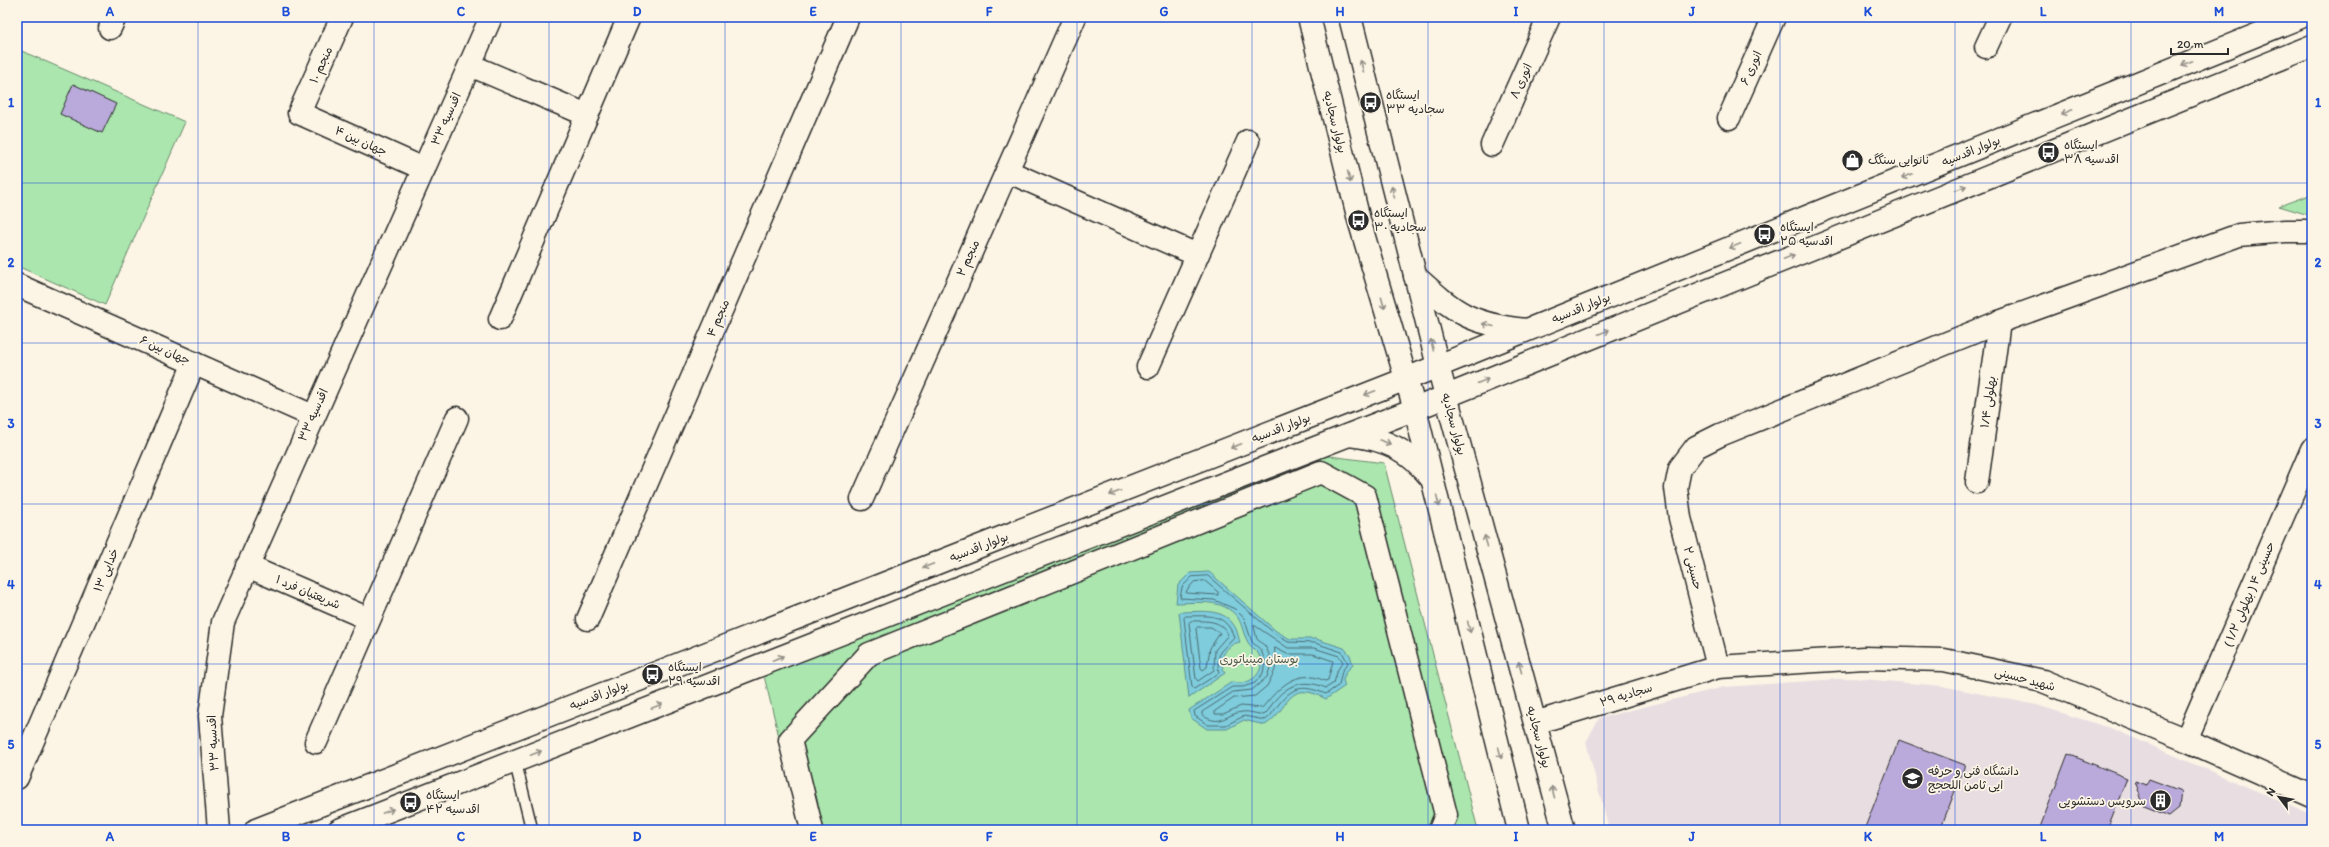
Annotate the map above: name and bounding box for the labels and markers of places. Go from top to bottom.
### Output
place label: ایستگاه سجادیه ۳۳ [1386,88,1444,117]
bus stop icon: ایستگاه سجادیه ۳۳ [1358,89,1384,115]
place label: ایستگاه اقدسیه ۳۸ [2064,138,2119,166]
bus stop icon: ایستگاه اقدسیه ۳۸ [2036,139,2062,165]
shop icon: نانوایی سنگگ [1839,147,1865,173]
place label: نانوایی سنگگ [1868,153,1930,168]
place label: ایستگاه سجادیه ۳۰ [1374,206,1427,235]
bus stop icon: ایستگاه سجادیه ۳۰ [1346,207,1372,233]
place label: ایستگاه اقدسیه ۲۵ [1780,220,1833,248]
bus stop icon: ایستگاه اقدسیه ۲۵ [1751,221,1777,247]
place label: ایستگاه اقدسیه ۲۹ [668,660,720,688]
bus stop icon: ایستگاه اقدسیه ۲۹ [640,661,666,687]
place label: دانشگاه فنی و حرفه ایی ثامن اللحجج [1928,764,2019,794]
school or university icon: دانشگاه فنی و حرفه ایی ثامن اللحجج [1899,765,1925,791]
place label: ایستگاه اقدسیه ۴۲ [426,788,480,816]
building icon: سرویس دستشویی [2148,788,2174,814]
bus stop icon: ایستگاه اقدسیه ۴۲ [398,789,424,815]
place label: سرویس دستشویی [2059,794,2146,809]

